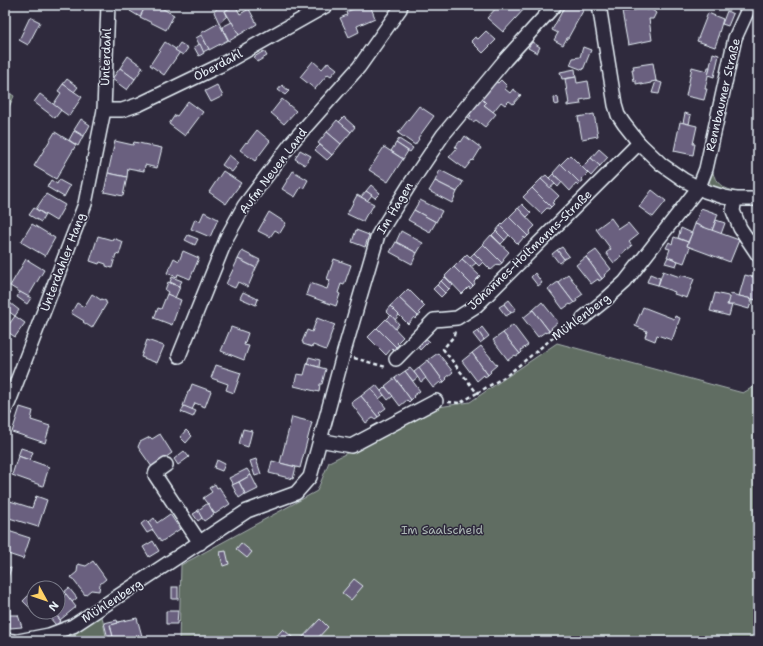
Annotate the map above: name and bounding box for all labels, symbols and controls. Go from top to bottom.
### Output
street label: Unterdahl [97,27,115,86]
street label: Rennbaumer Straße [702,37,744,153]
street label: Oberdahl [191,45,246,85]
street label: Aufm Neuen Land [235,124,311,217]
street label: Im Hagen [373,179,417,237]
street label: Johannes-Holtmanns-Straße [464,186,596,314]
street label: Unterdahler Hang [37,210,89,314]
street label: Mühlenberg [549,290,613,344]
park label: Im Saalscheid [401,522,483,538]
street label: Mühlenberg [79,575,145,627]
north arrow [26,580,66,620]
text: N [45,598,62,614]

